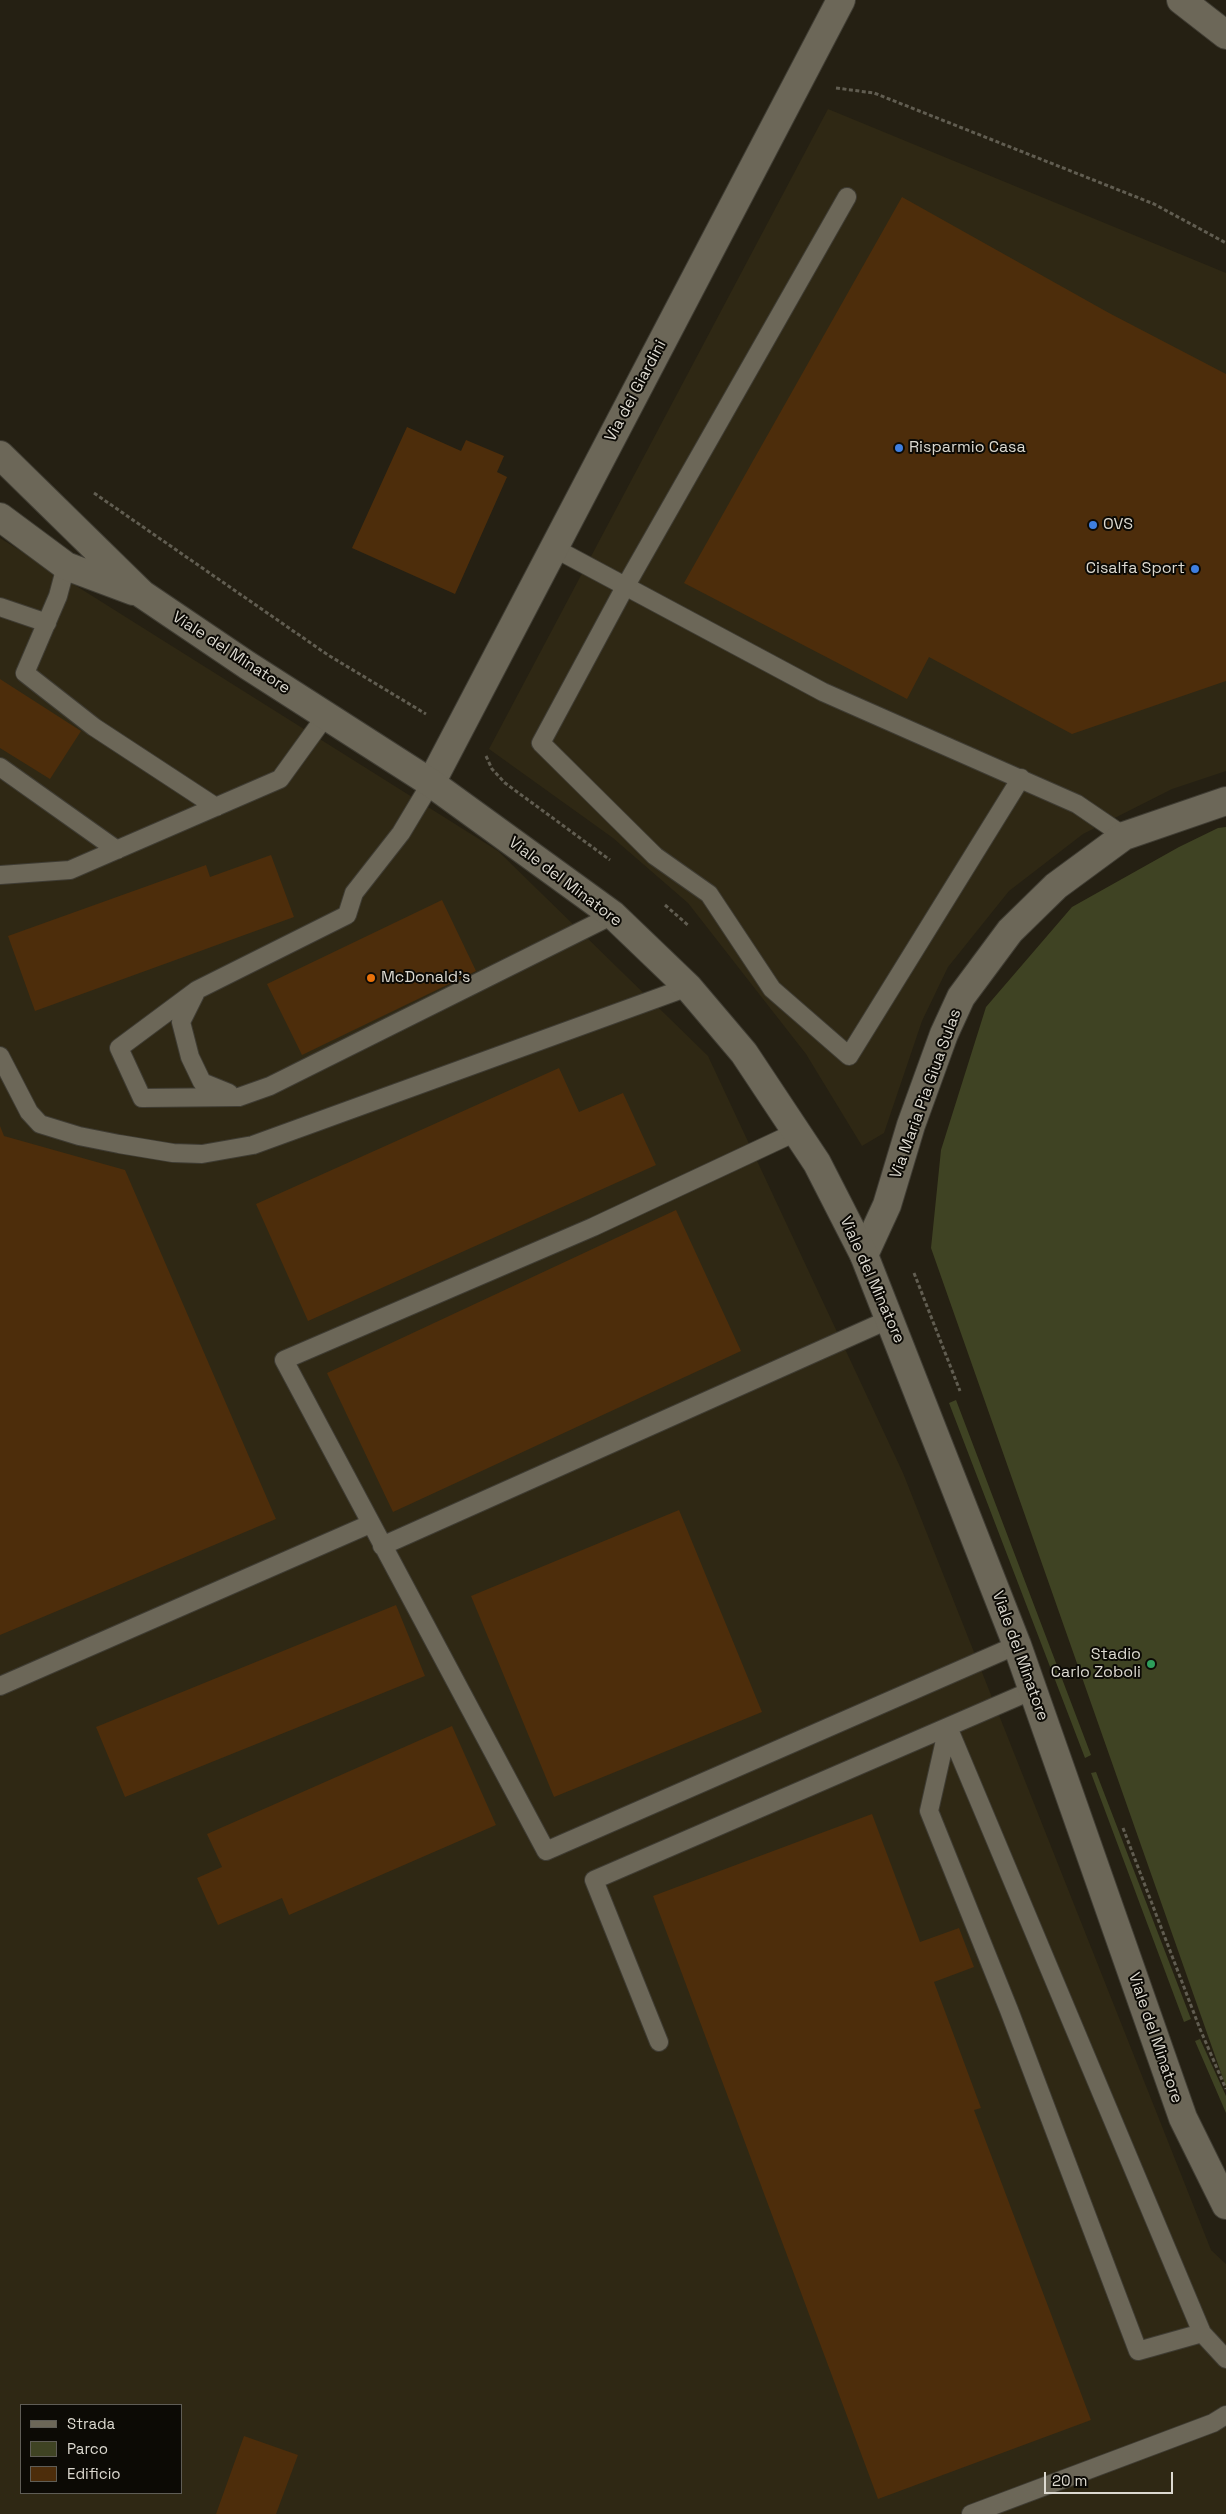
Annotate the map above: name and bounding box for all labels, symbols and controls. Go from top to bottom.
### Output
street label: Via dei Giardini [601,337,671,445]
place label: Risparmio Casa [909,438,1026,458]
marker: Risparmio Casa [893,442,905,454]
place label: OVS [1103,515,1133,535]
marker: OVS [1087,519,1099,531]
place label: Cisalfa Sport [1086,559,1185,579]
marker: Cisalfa Sport [1189,563,1201,575]
street label: Viale del Minatore [168,608,294,698]
street label: Viale del Minatore [505,833,625,931]
place label: McDonald's [381,968,471,988]
marker: McDonald's [365,972,377,984]
street label: Via Maria Pia Giua Sulas [886,1007,966,1181]
street label: Viale del Minatore [835,1214,909,1346]
street label: Viale del Minatore [988,1588,1052,1724]
place label: Stadio Carlo Zoboli [1051,1645,1141,1683]
marker: Stadio Carlo Zoboli [1145,1658,1157,1670]
street label: Viale del Minatore [1124,1970,1186,2106]
legend [20,2404,182,2494]
text: Strada [67,2414,115,2433]
text: Parco [67,2439,108,2458]
scale bar [1046,2462,1175,2494]
text: Edificio [67,2464,121,2483]
text: 20 m [1052,2471,1087,2490]

